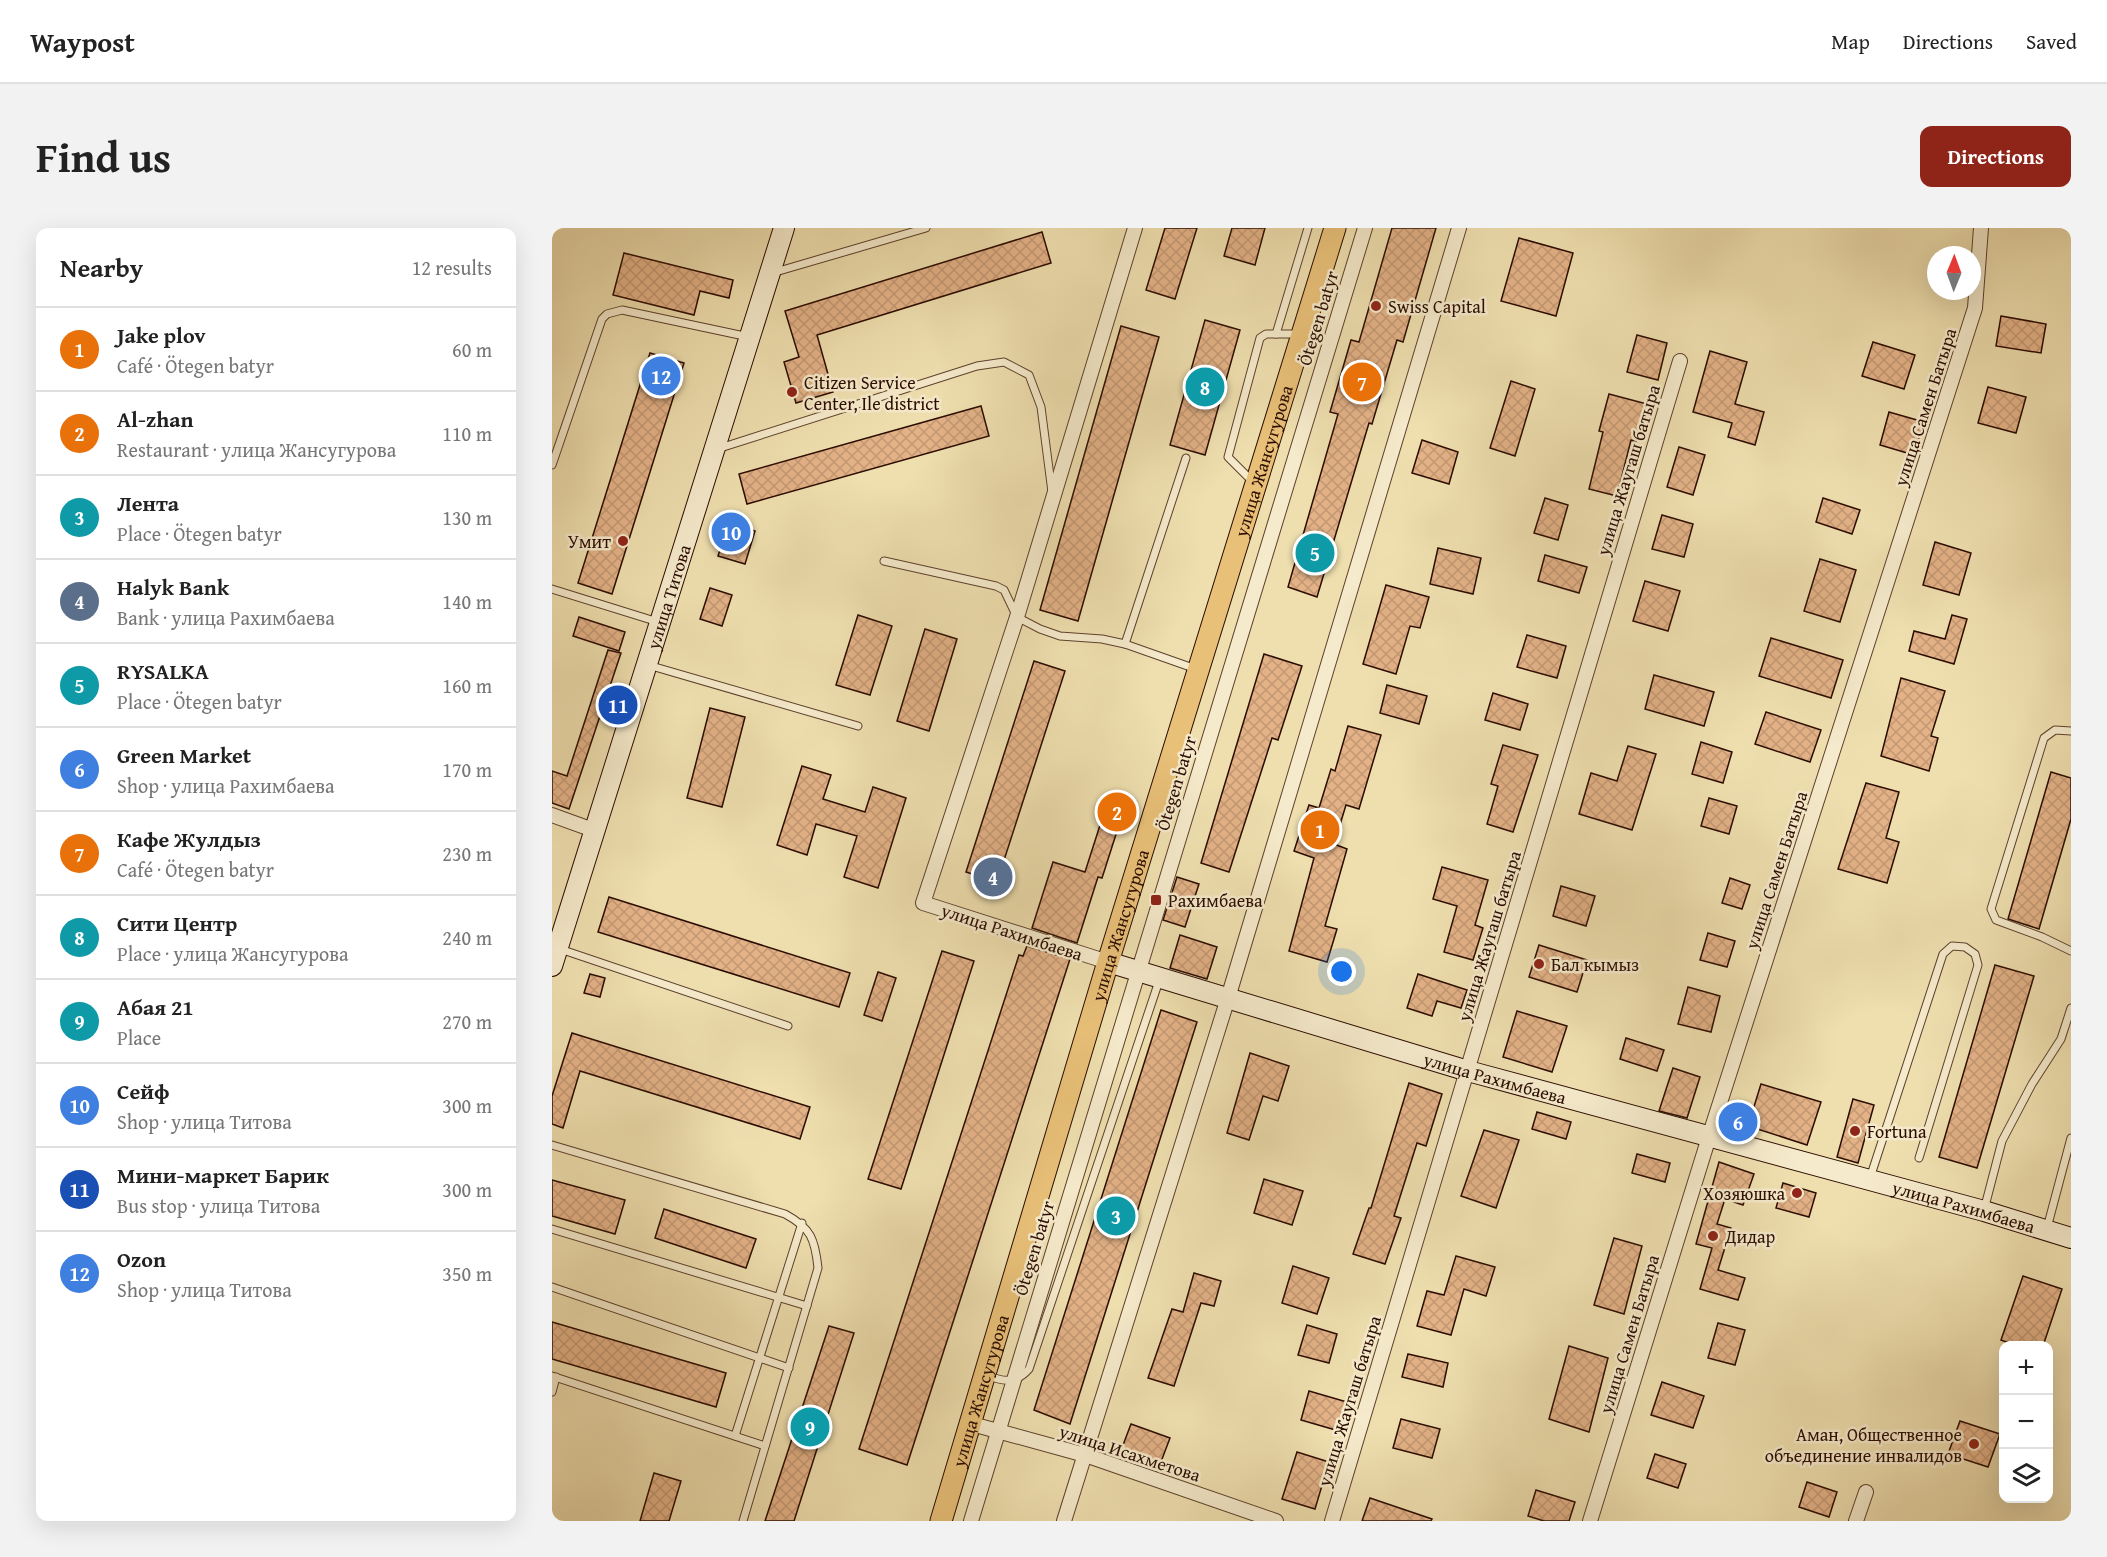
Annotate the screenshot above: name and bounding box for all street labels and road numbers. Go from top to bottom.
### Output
street label: Ötegen batyr [1291,267,1345,369]
street label: улица Самен Батыра [1886,324,1963,491]
street label: улица Жансугурова [1226,381,1299,541]
street label: улица Жаугаш батыра [1589,381,1667,560]
street label: улица Титова [639,541,697,654]
street label: Ötegen batyr [1149,732,1203,834]
street label: улица Самен Батыра [1737,787,1814,954]
street label: улица Жансугурова [1083,845,1156,1005]
street label: улица Жаугаш батыра [1450,847,1528,1026]
street label: улица Рахимбаева [937,896,1087,968]
street label: улица Рахимбаева [1419,1045,1570,1111]
street label: улица Рахимбаева [1888,1173,2039,1240]
street label: Ötegen batyr [1007,1197,1061,1299]
street label: улица Самен Батыра [1592,1251,1666,1418]
street label: улица Жансугурова [944,1311,1016,1471]
street label: улица Жаугаш батыра [1310,1312,1388,1491]
street label: улица Исахметова [1055,1417,1204,1489]

